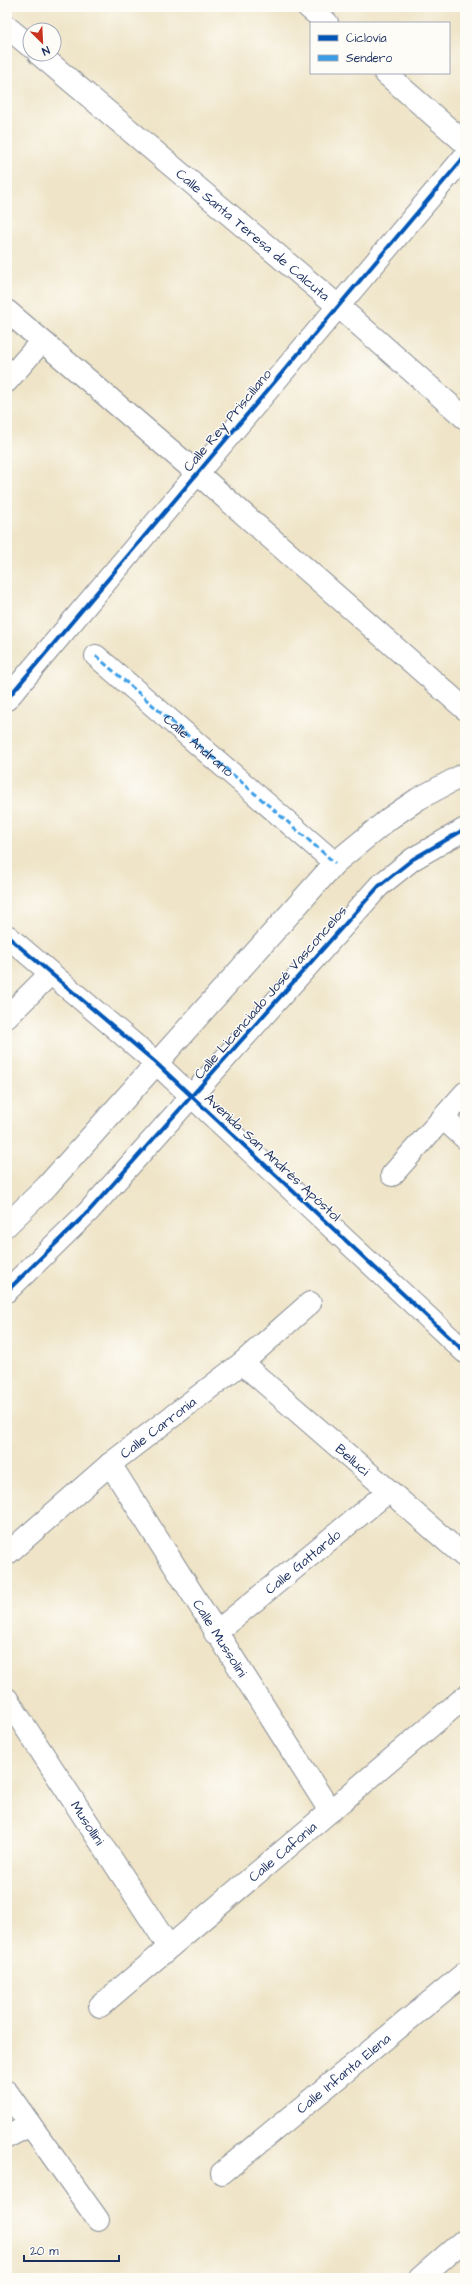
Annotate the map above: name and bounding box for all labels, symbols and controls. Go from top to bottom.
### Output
north arrow [22,22,62,62]
legend [310,22,450,74]
text: Ciclovía [346,30,387,47]
text: N [40,42,52,59]
text: Sendero [346,50,392,67]
street label: Calle Santa Teresa de Calcuta [171,164,334,306]
street label: Calle Rey Prisciliano [179,365,277,476]
street label: Calle Andrano [159,710,238,782]
street label: Calle Licenciado José Vasconcelos [190,901,352,1084]
street label: Avenida San Andrés Apóstol [200,1089,345,1226]
street label: Calle Carronia [116,1393,201,1464]
street label: Belluci [331,1440,374,1481]
street label: Calle Gattardo [261,1525,346,1599]
street label: Calle Mussolini [187,1596,252,1681]
street label: Musollini [65,1797,109,1850]
street label: Calle Cafonia [244,1818,322,1887]
street label: Calle Infanta Elena [292,2029,395,2119]
scale bar [24,2237,119,2263]
text: 20 m [30,2243,59,2260]

